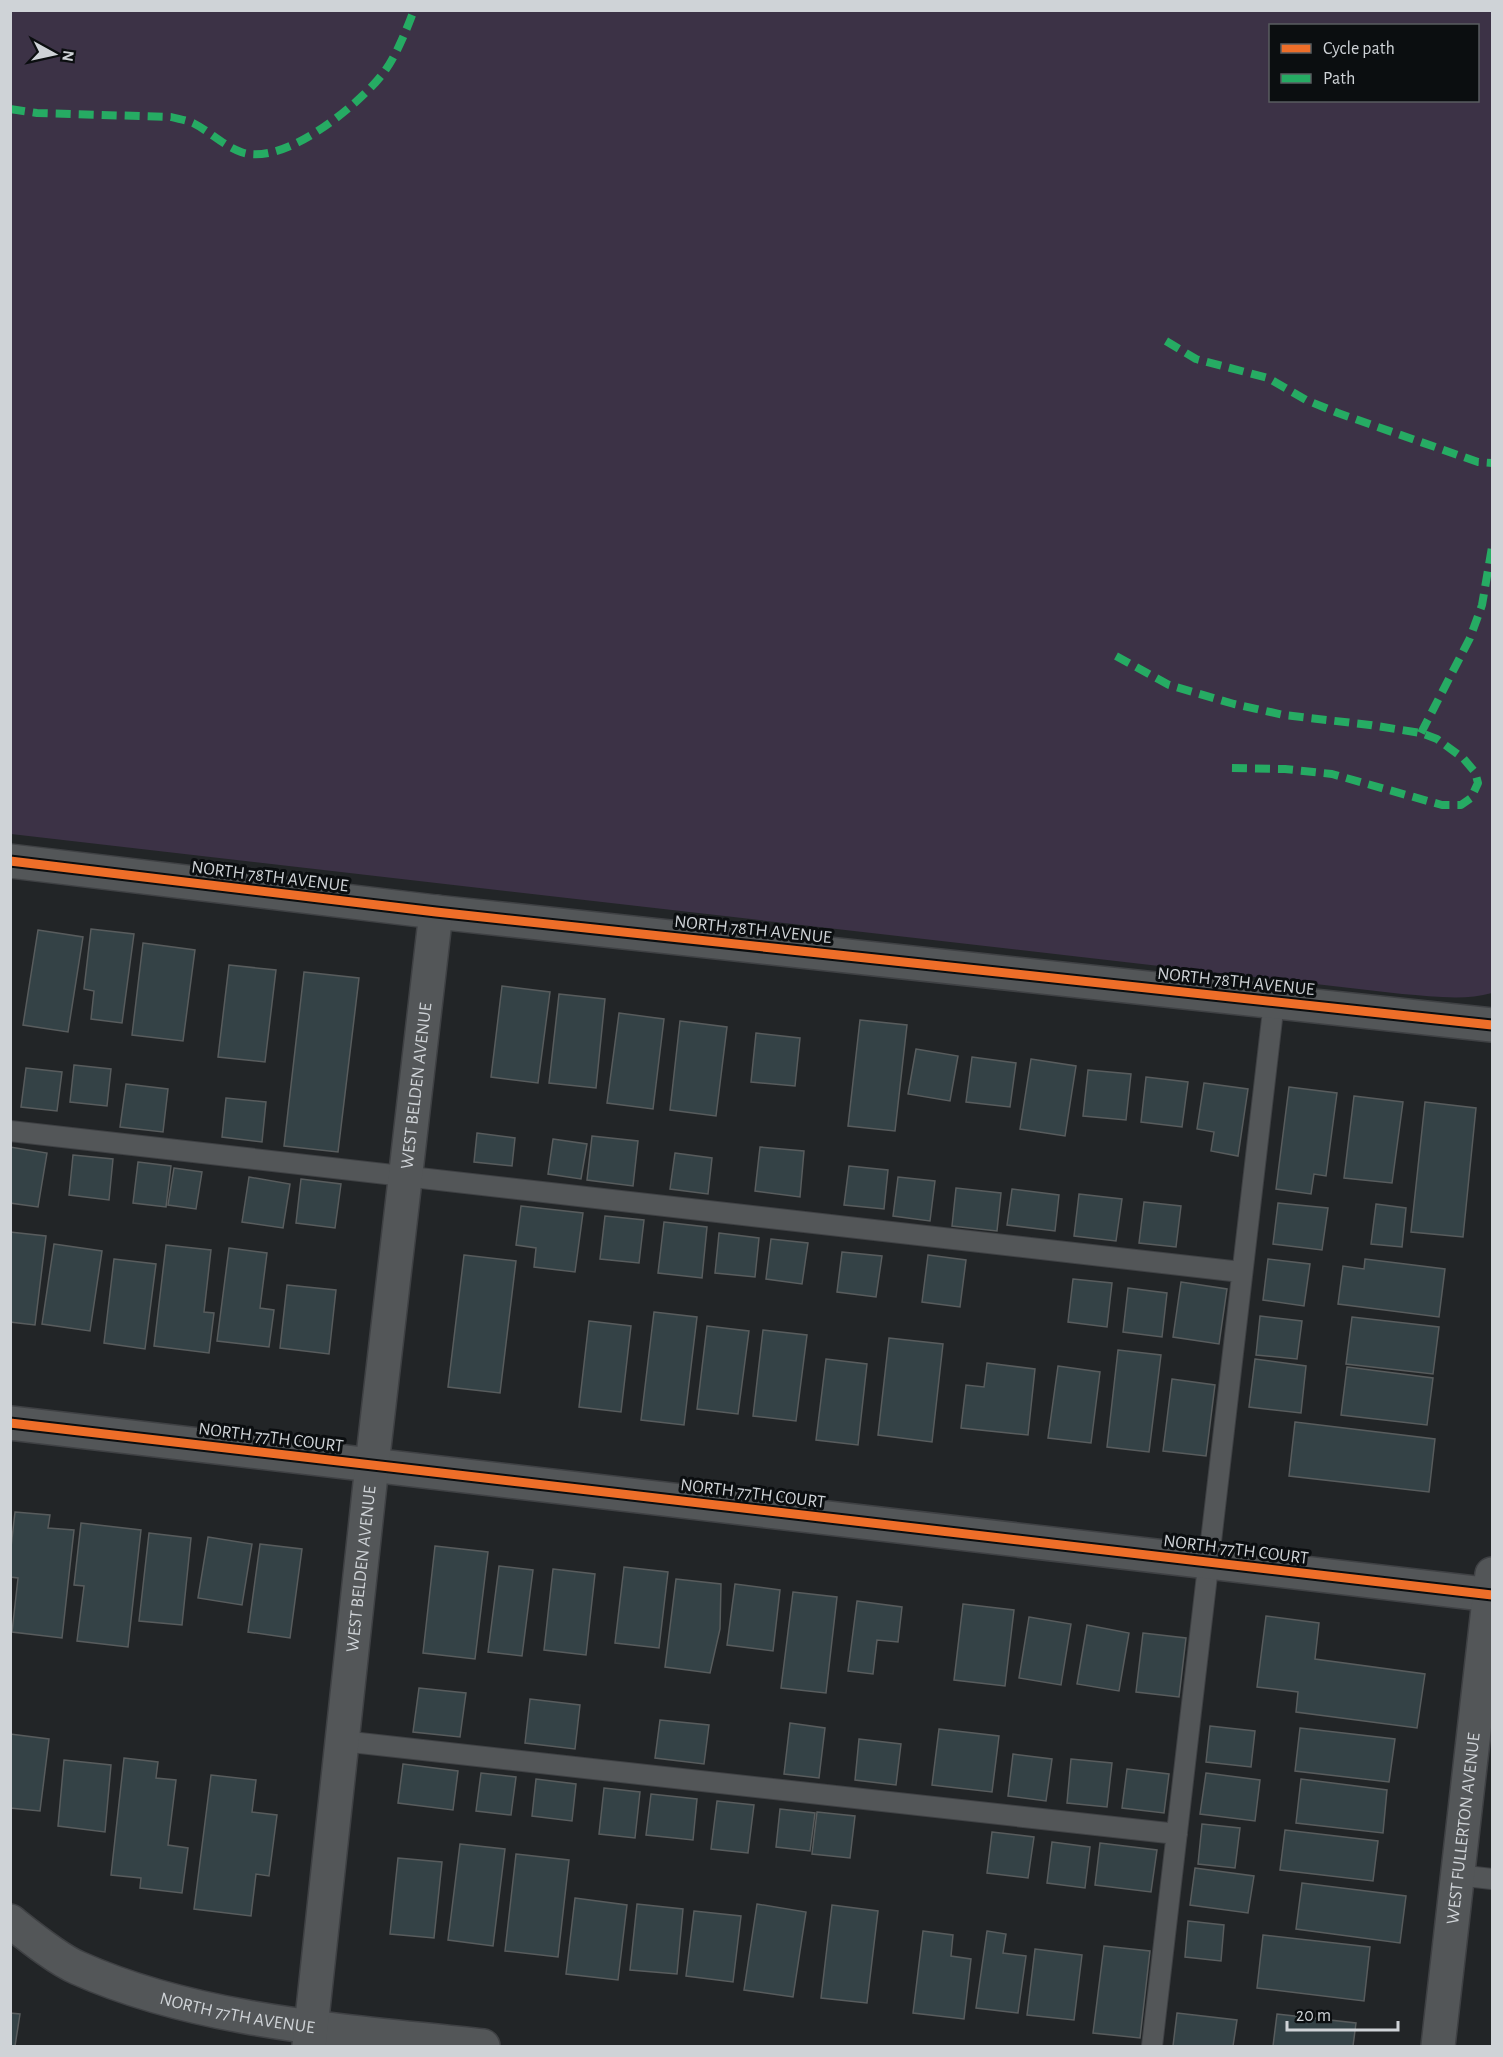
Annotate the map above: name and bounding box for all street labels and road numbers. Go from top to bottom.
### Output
street label: NORTH 78TH AVENUE [190,858,350,896]
street label: NORTH 78TH AVENUE [673,913,833,947]
street label: NORTH 78TH AVENUE [1156,965,1316,999]
street label: WEST BELDEN AVENUE [398,1002,435,1170]
street label: NORTH 77TH COURT [197,1420,345,1456]
street label: NORTH 77TH COURT [679,1476,827,1512]
street label: WEST BELDEN AVENUE [344,1484,380,1653]
street label: NORTH 77TH COURT [1162,1532,1310,1568]
street label: WEST FULLERTON AVENUE [1444,1731,1484,1925]
street label: NORTH 77TH AVENUE [158,1990,316,2037]

